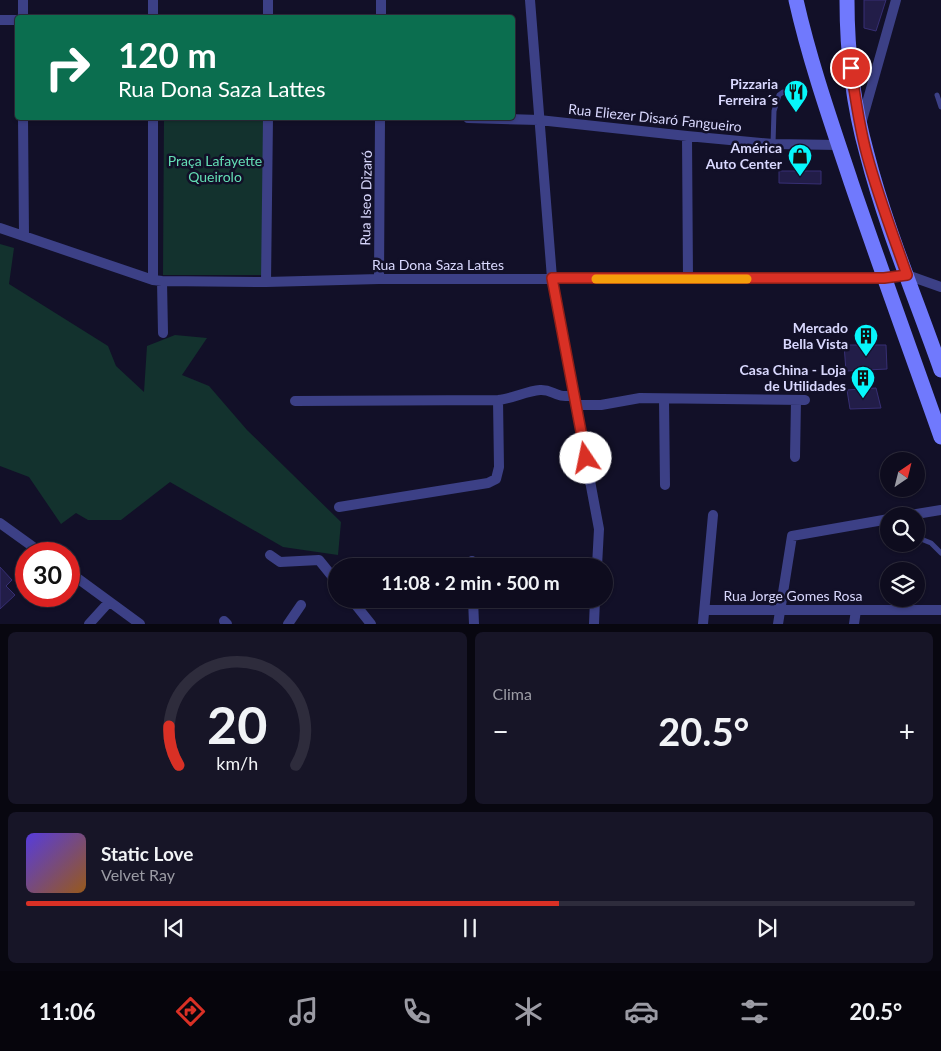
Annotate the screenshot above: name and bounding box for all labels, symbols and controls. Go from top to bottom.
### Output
text: 120 m [118,33,217,75]
icon: right [35,35,100,100]
pin [830,47,872,89]
icon: arrive [837,54,865,82]
text: Rua Dona Saza Lattes [118,75,325,102]
place label: Pizzaria Ferreira´s [718,75,778,108]
restaurant icon: Pizzaria Ferreira´s [783,79,809,113]
street label: Rua Eliezer Disaró Fangueiro [567,100,743,135]
place label: América Auto Center [705,139,783,172]
shop icon: América Auto Center [787,143,813,177]
street label: Rua Iseo Dizaró [356,150,375,246]
park label: Praça Lafayette Queirolo [168,152,262,185]
street label: Rua Dona Saza Lattes [372,256,504,273]
place label: Mercado Bella Vista [783,319,848,352]
building icon: Mercado Bella Vista [853,323,879,357]
place label: Casa China - Loja de Utilidades [740,361,846,394]
building icon: Casa China - Loja de Utilidades [850,365,876,399]
position arrow [559,431,611,483]
north arrow [880,452,925,498]
map controls [880,452,925,607]
button: search [880,507,925,552]
speed limit sign: 30 [15,542,80,607]
button: layers [880,562,925,607]
text: 11:08 · 2 min · 500 m [381,571,560,594]
street label: Rua Jorge Gomes Rosa [723,587,863,604]
text: Clima [493,684,532,703]
text: 20 [207,693,267,755]
text: 20.5° [658,708,749,754]
text: − [493,714,509,748]
text: + [899,714,915,748]
text: km/h [216,752,258,774]
text: Static Love [101,842,193,865]
text: Velvet Ray [101,865,175,884]
icon: previous [160,914,188,942]
icon: pause [456,914,484,942]
icon: next [753,914,781,942]
icon: directions [173,994,208,1029]
icon: music [286,994,321,1029]
icon: phone [399,994,434,1029]
icon: climate [511,994,546,1029]
icon: car [624,994,659,1029]
icon: filters [737,994,772,1029]
text: 11:06 [39,998,96,1025]
text: 20.5° [849,998,902,1025]

